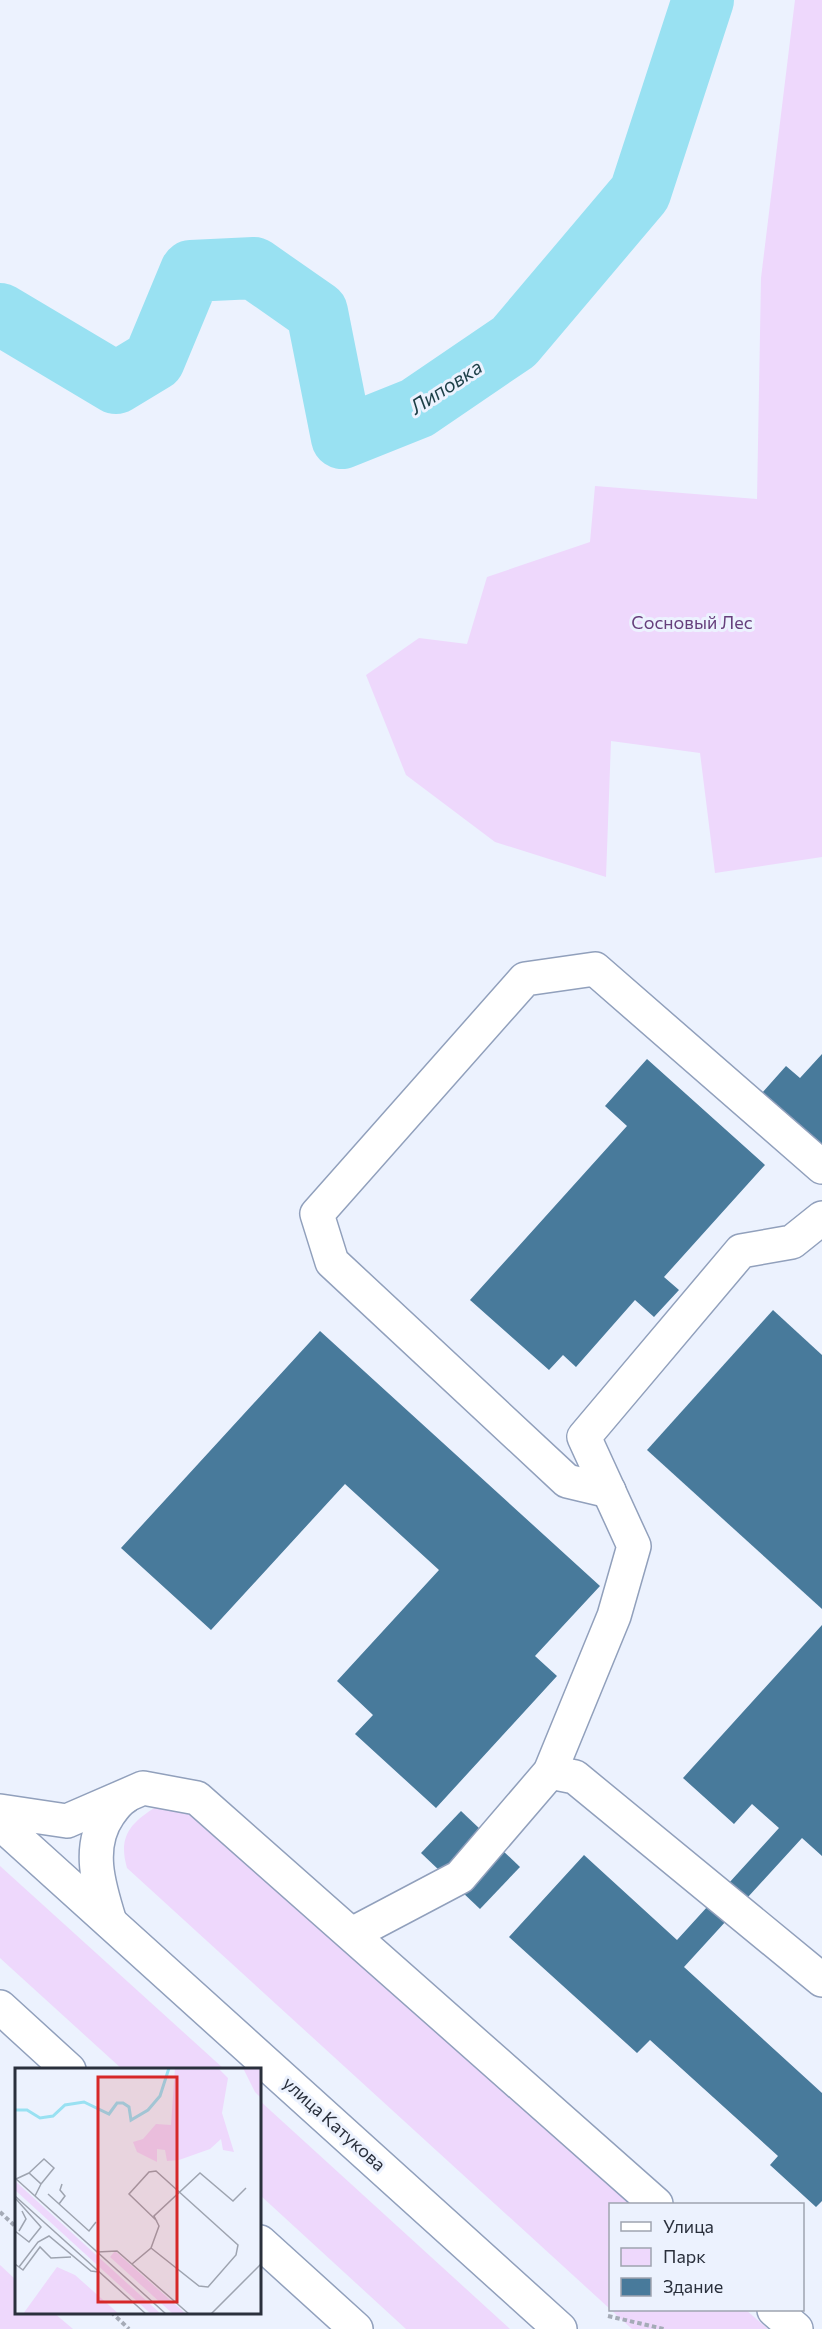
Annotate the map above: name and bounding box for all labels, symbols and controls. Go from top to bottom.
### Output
water label: Липовка [404,354,486,419]
park label: Сосновый Лес [631,611,753,633]
inset map [15,2068,261,2314]
street label: улица Катукова [279,2071,391,2175]
legend [609,2203,804,2311]
text: Улица [663,2215,714,2237]
text: Парк [663,2245,706,2267]
text: Здание [663,2275,723,2297]

